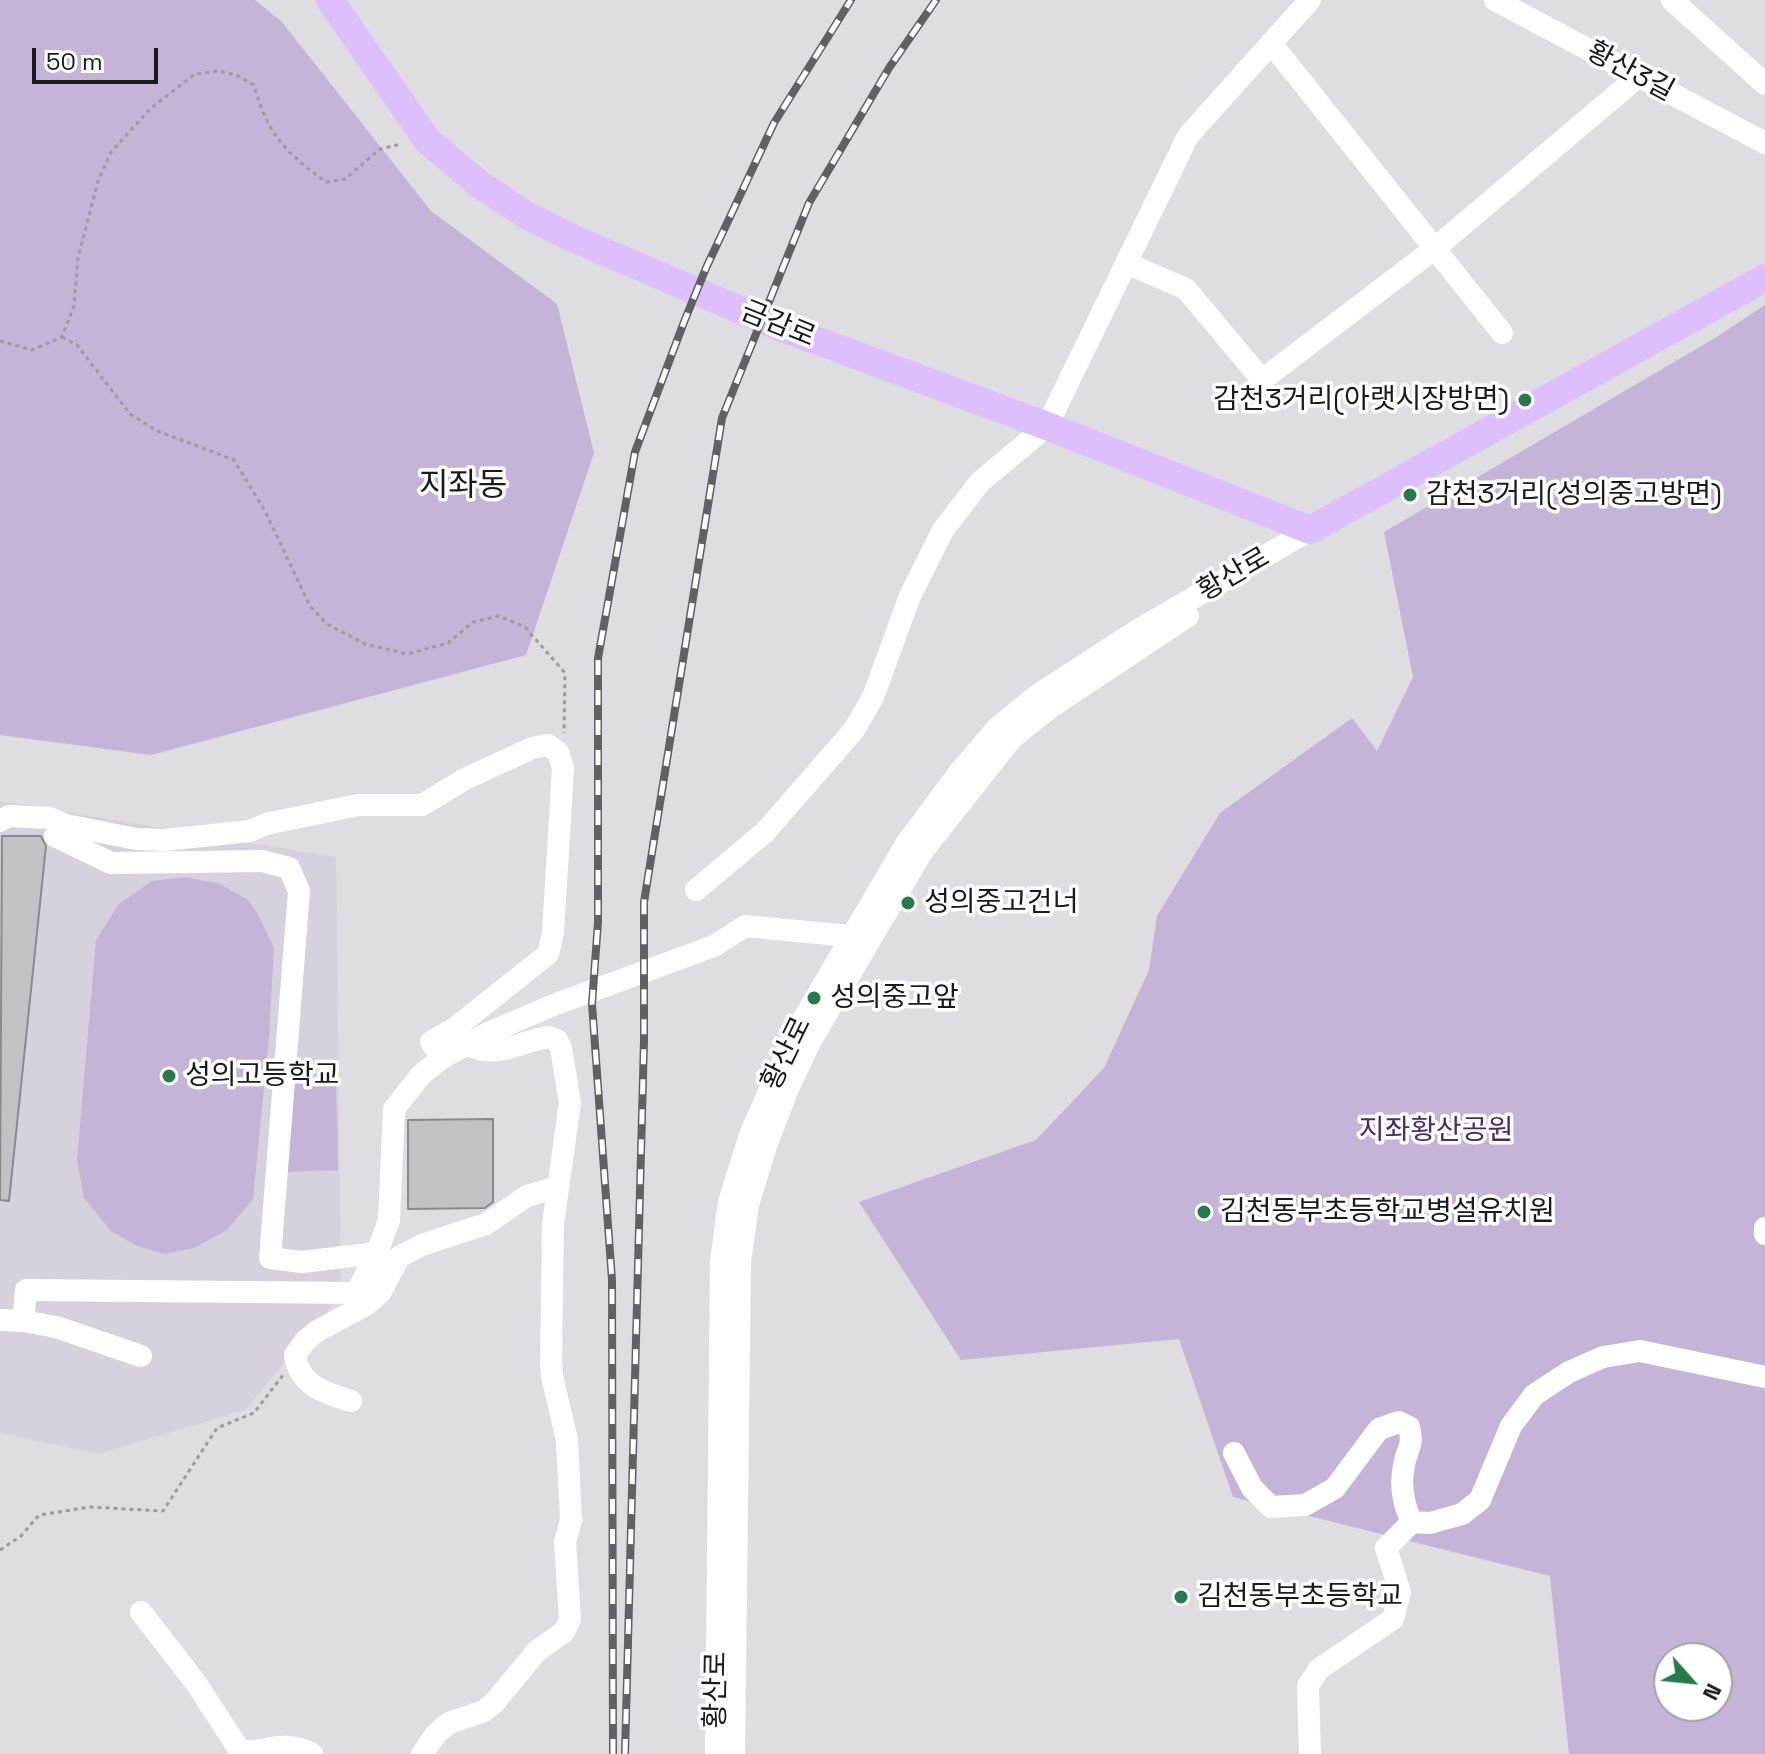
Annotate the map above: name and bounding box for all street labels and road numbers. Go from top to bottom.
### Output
street label: 황산3길 [1581,35,1679,109]
street label: 금감로 [736,295,820,355]
street label: 황산로 [1192,541,1276,609]
street label: 황산로 [755,1012,819,1096]
street label: 황산로 [700,1651,734,1729]

